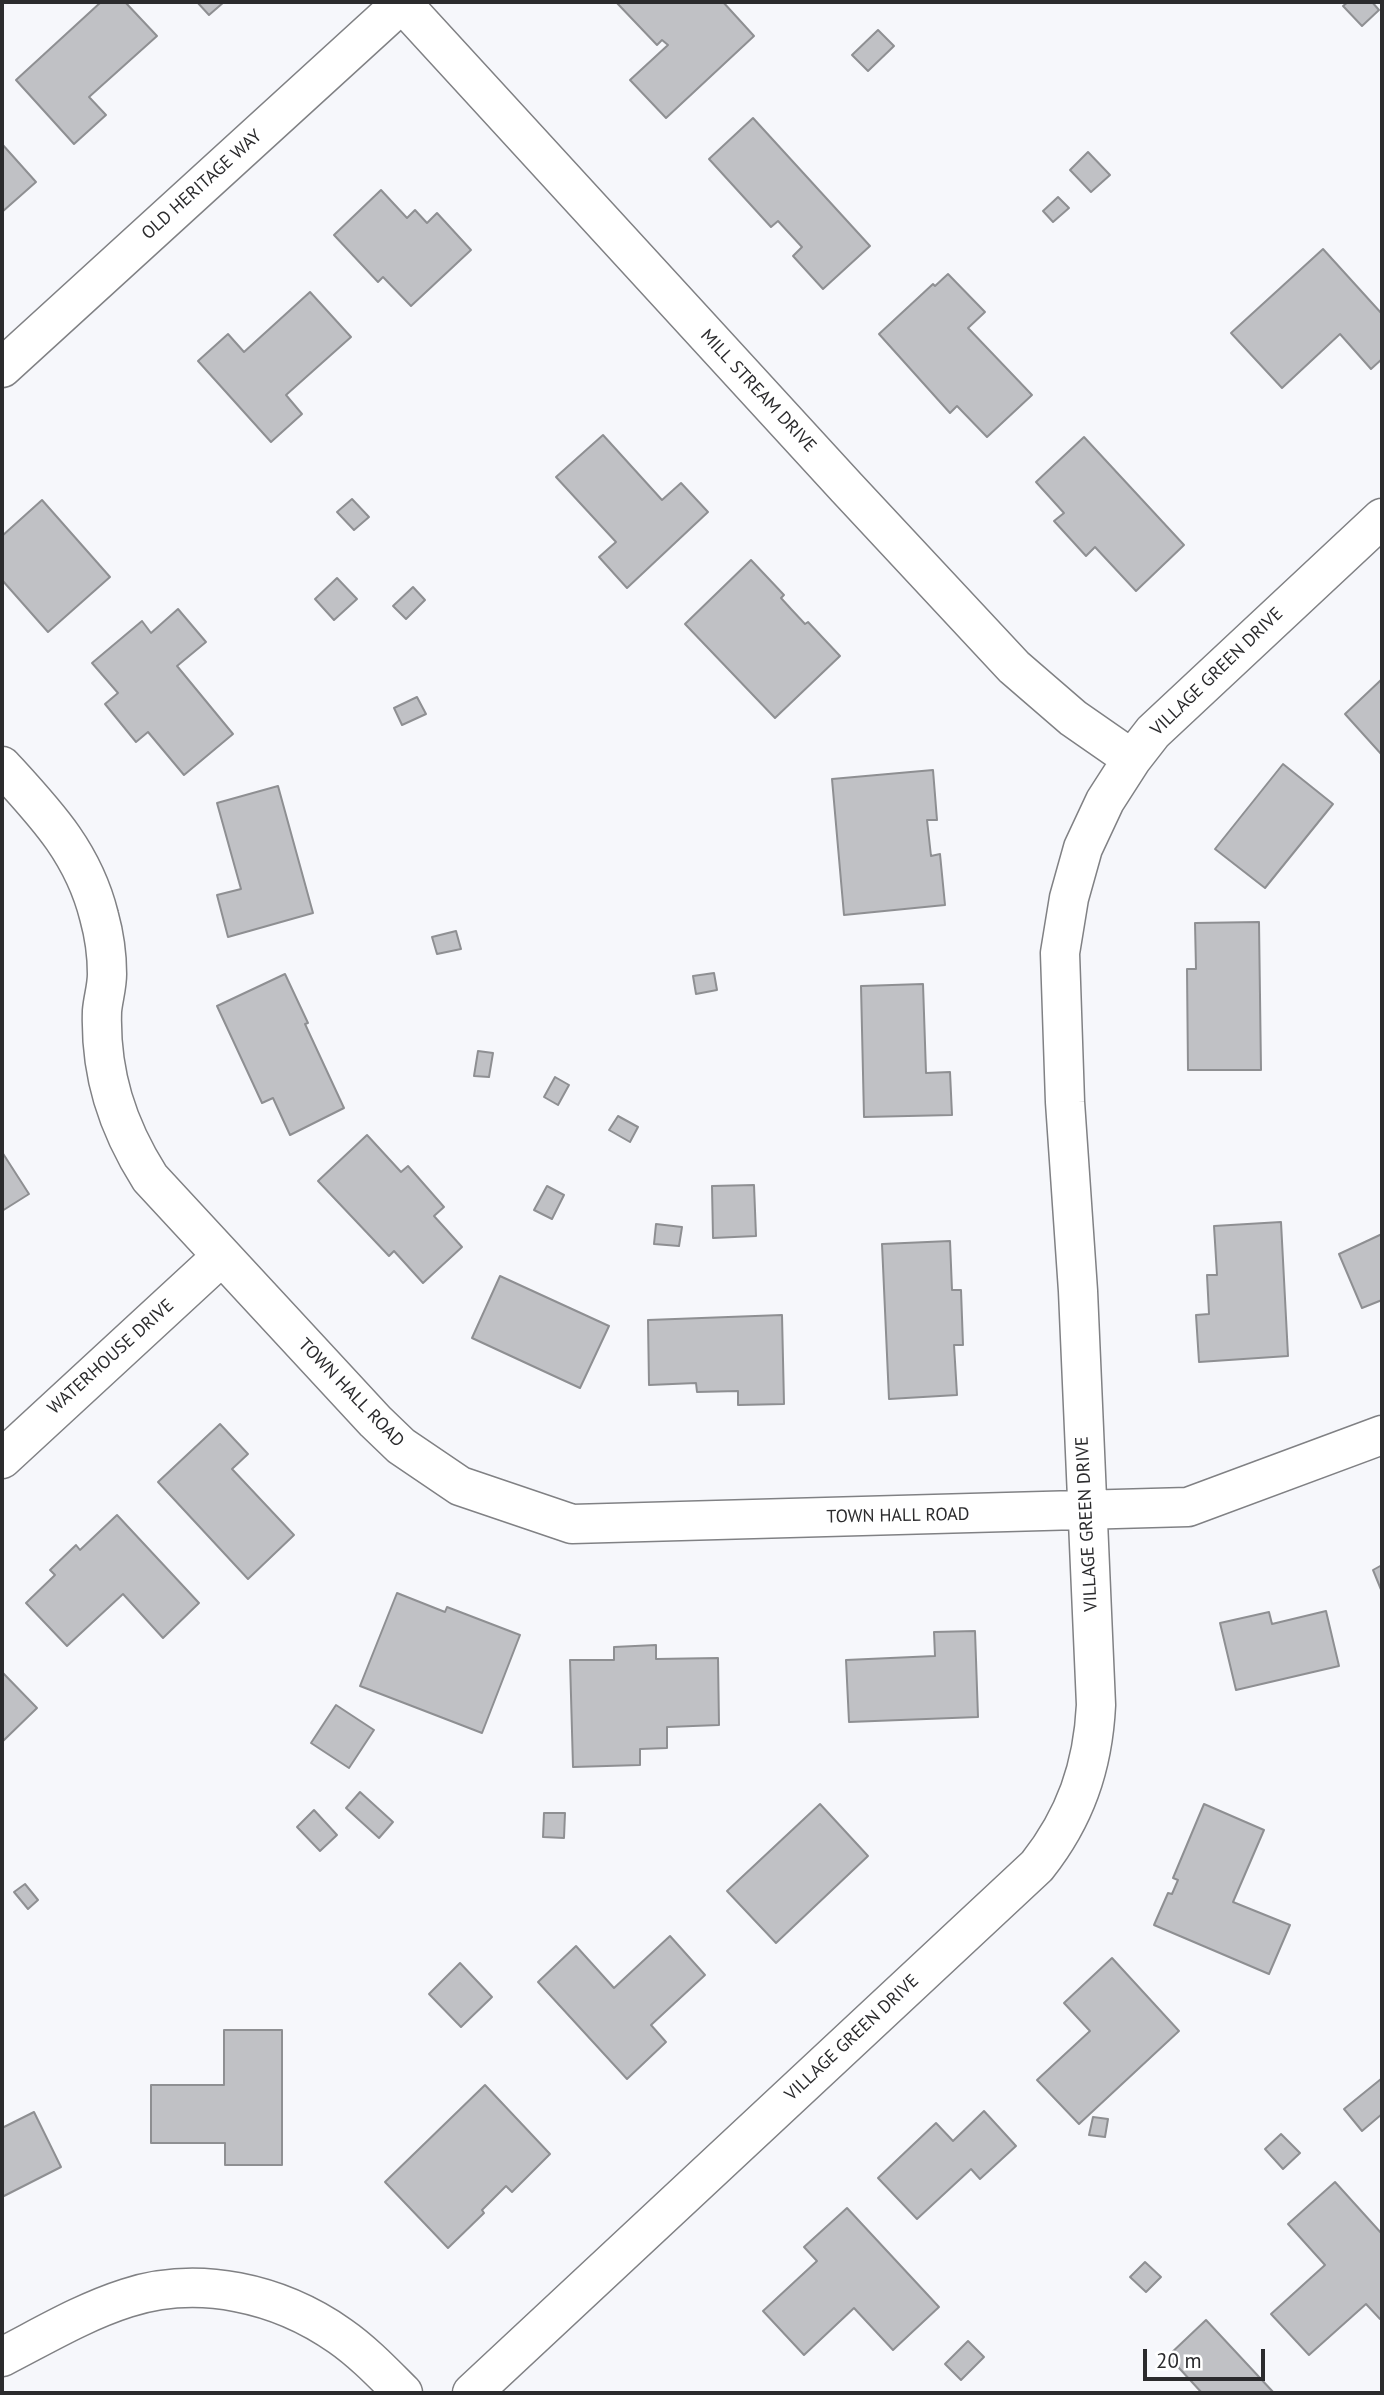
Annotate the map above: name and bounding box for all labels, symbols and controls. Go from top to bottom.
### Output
street label: OLD HERITAGE WAY [138,125,266,245]
street label: MILL STREAM DRIVE [696,325,820,457]
street label: VILLAGE GREEN DRIVE [1146,603,1288,741]
street label: WATERHOUSE DRIVE [44,1295,178,1419]
street label: TOWN HALL ROAD [294,1334,408,1452]
street label: VILLAGE GREEN DRIVE [1072,1436,1102,1612]
street label: TOWN HALL ROAD [826,1504,970,1528]
street label: VILLAGE GREEN DRIVE [781,1970,923,2106]
scale bar [1146,2336,1268,2380]
text: 20 m [1156,2347,1202,2374]

